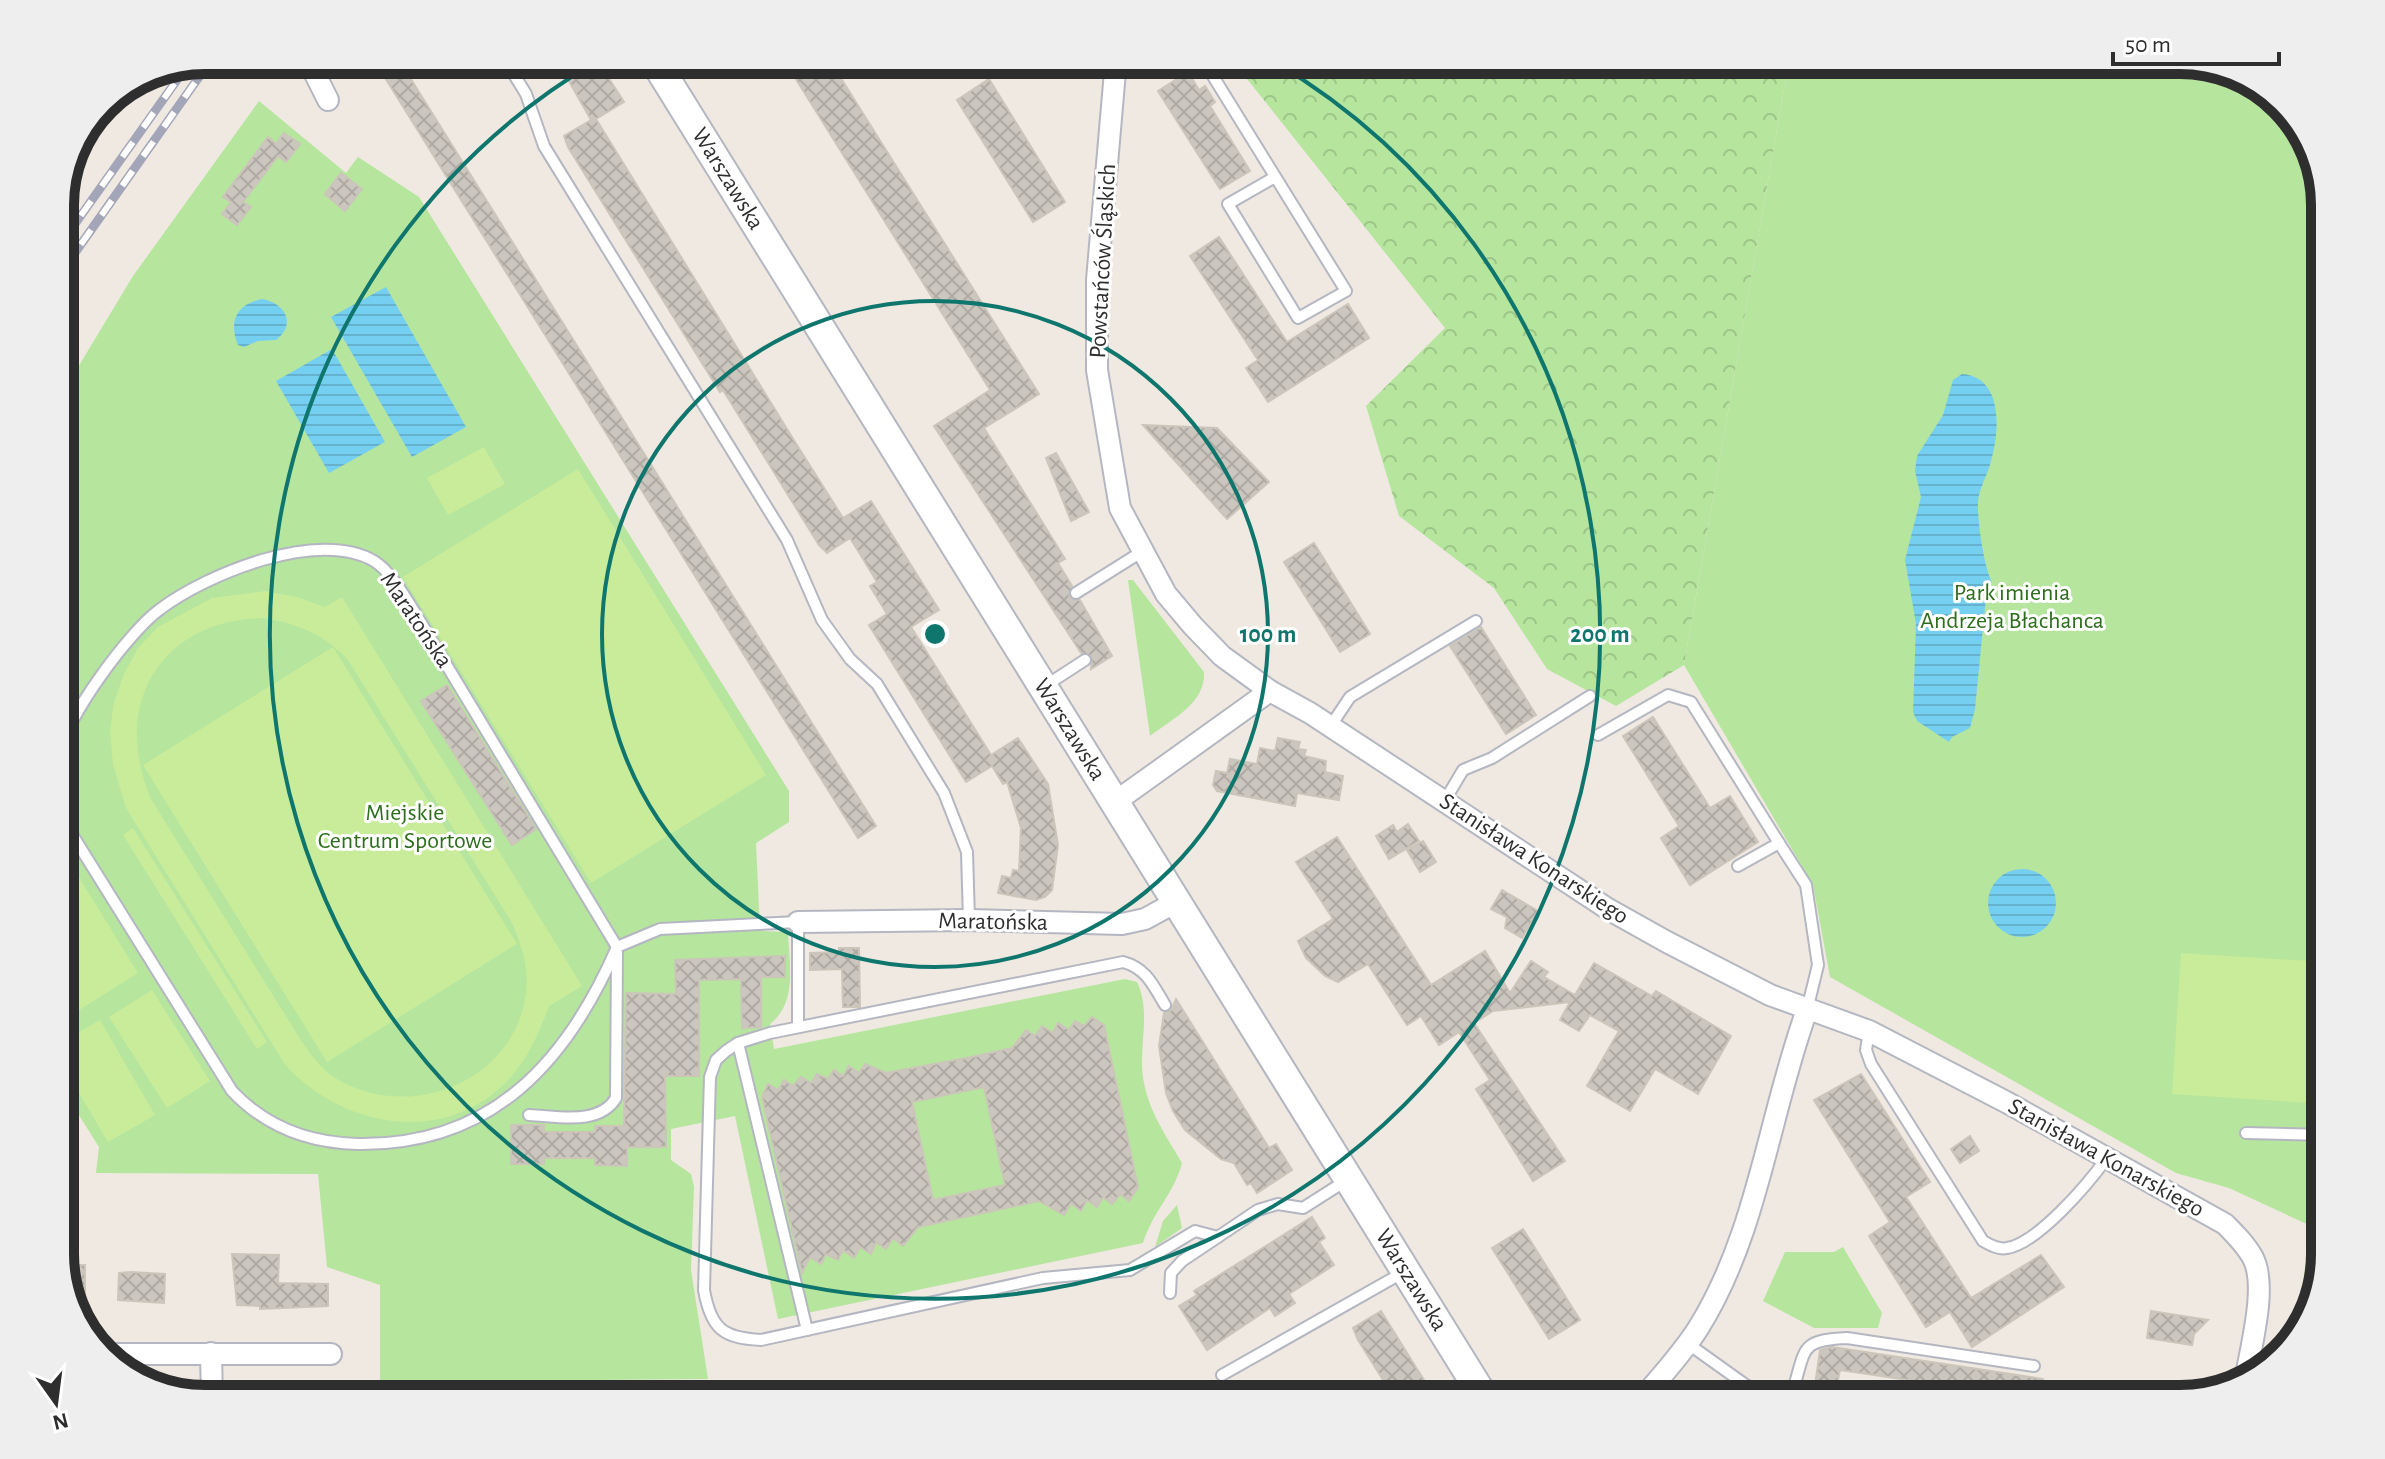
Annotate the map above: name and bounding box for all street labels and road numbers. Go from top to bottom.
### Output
street label: Warszawska [687,124,768,234]
street label: Powstańców Śląskich [1084,163,1120,359]
street label: Maratońska [375,568,457,672]
street label: Warszawska [1029,674,1110,785]
street label: Stanisława Konarskiego [1435,789,1633,929]
street label: Maratońska [938,909,1048,935]
street label: Stanisława Konarskiego [2004,1094,2208,1222]
street label: Warszawska [1371,1225,1452,1335]

